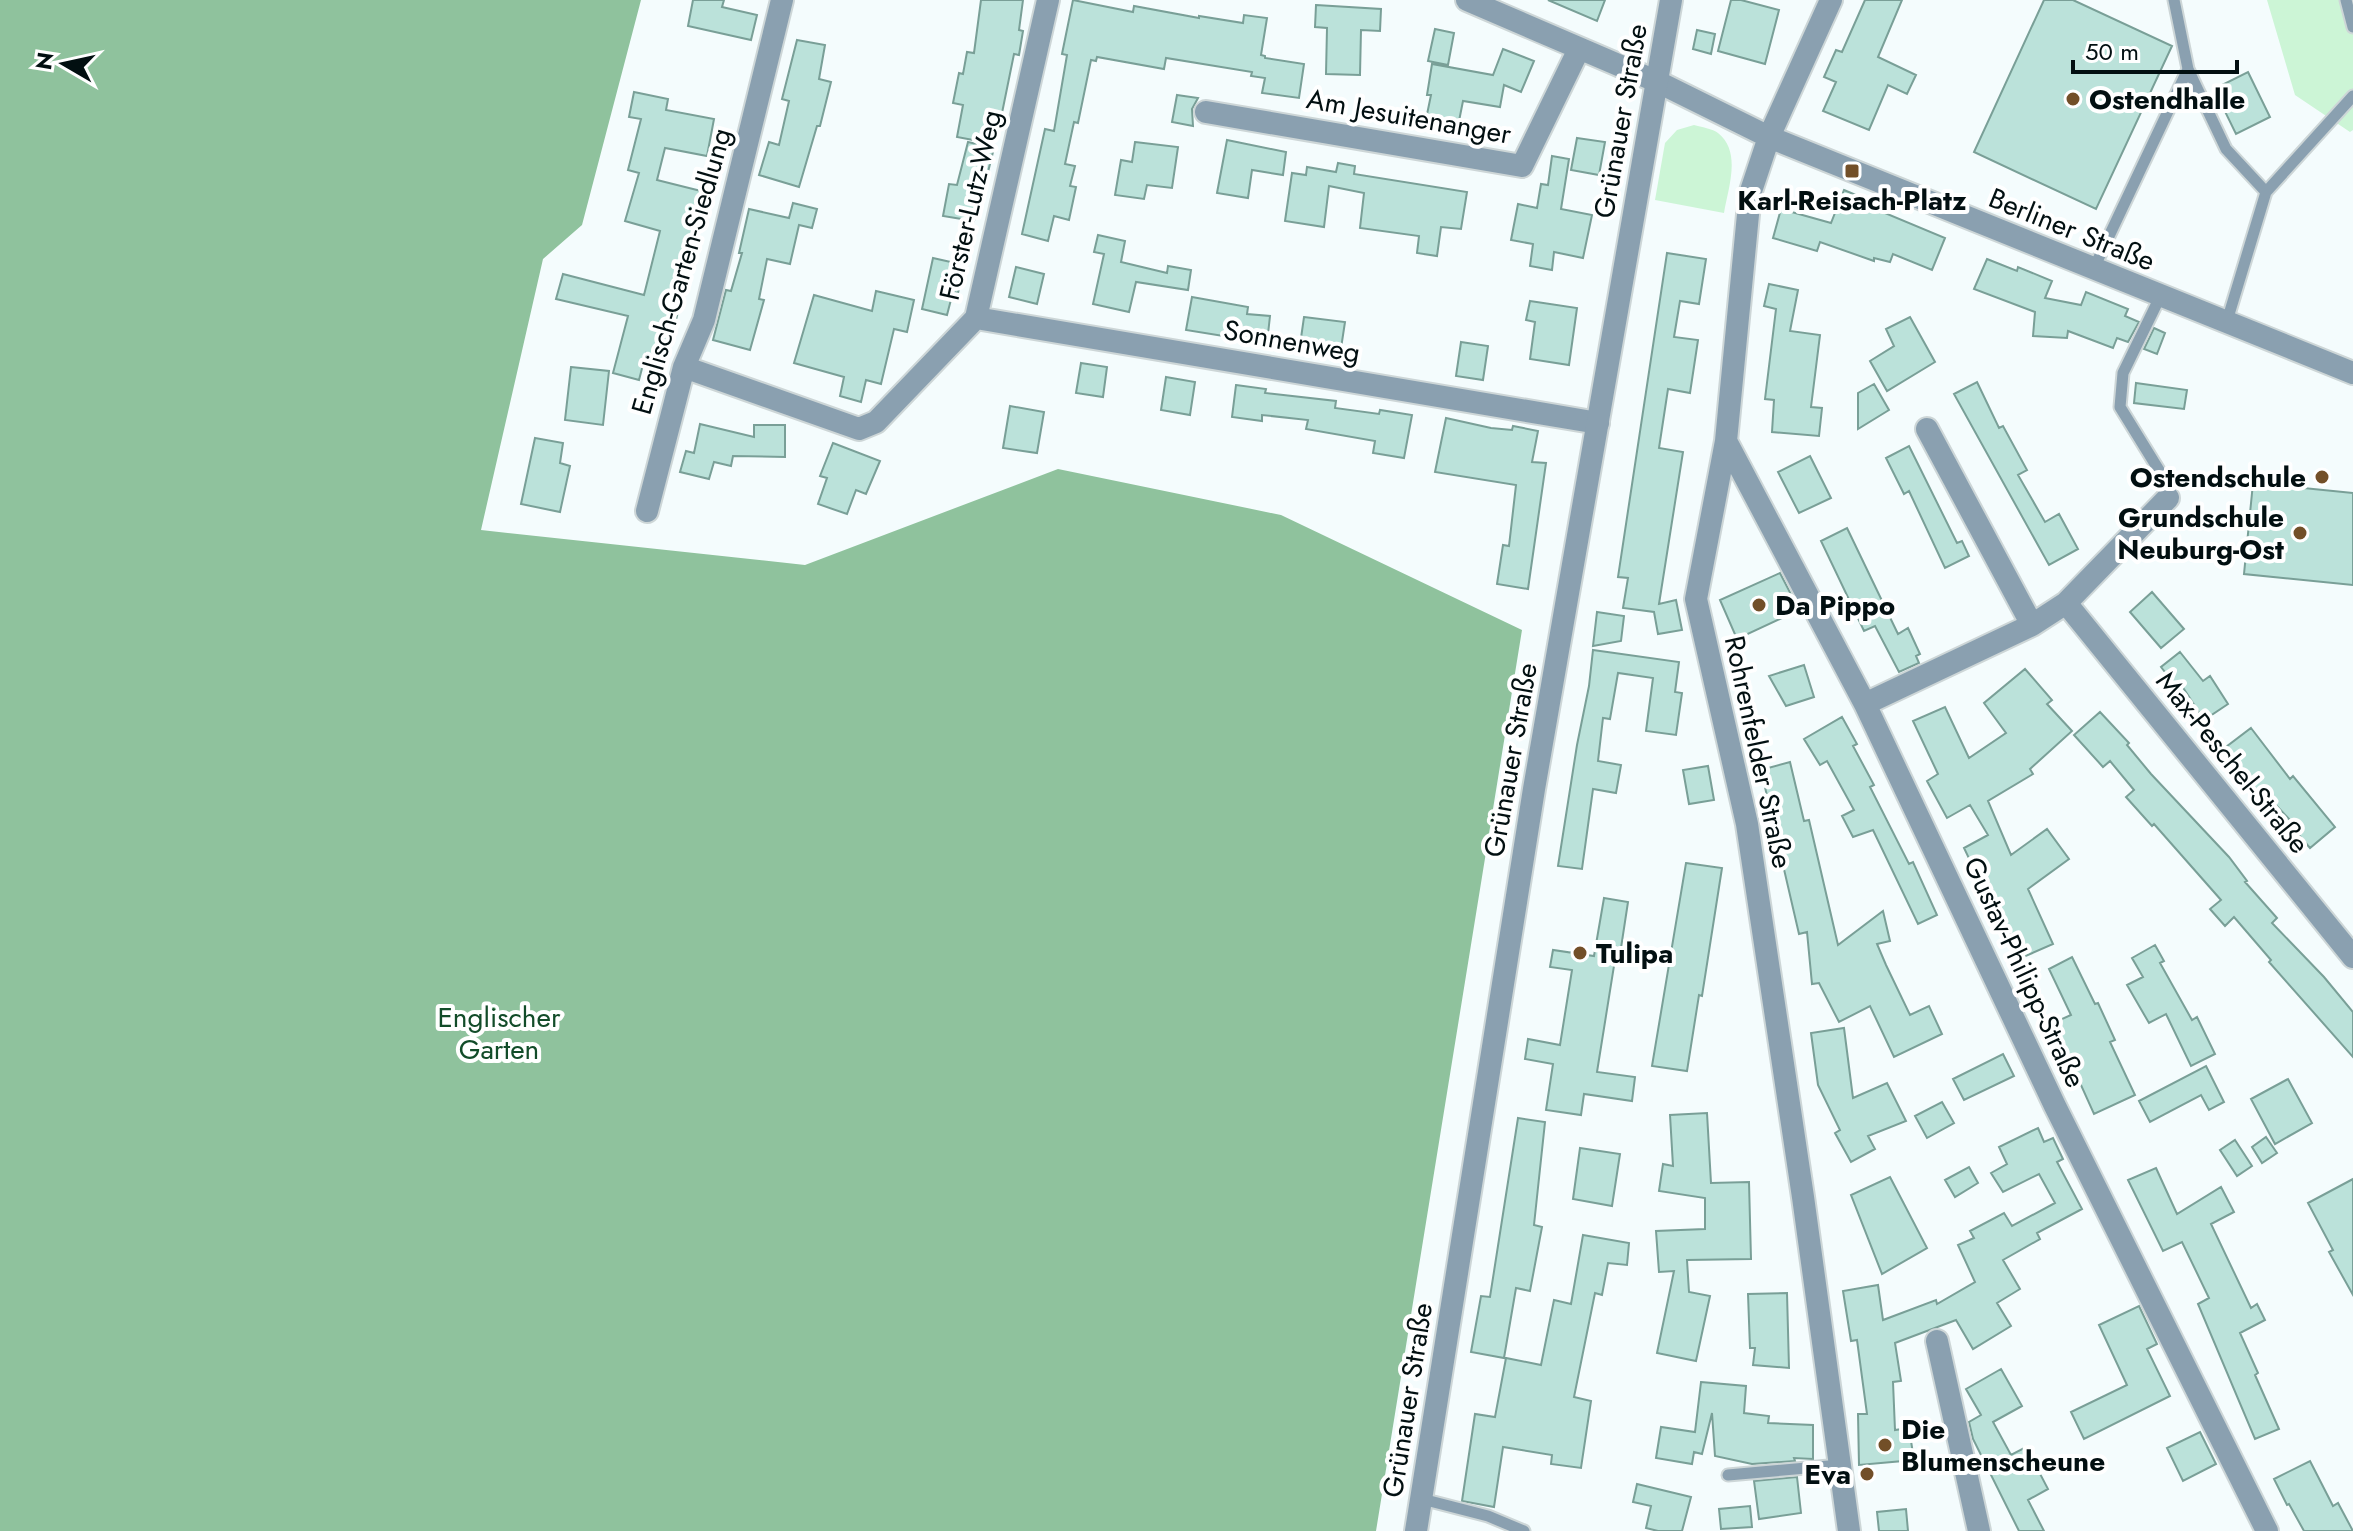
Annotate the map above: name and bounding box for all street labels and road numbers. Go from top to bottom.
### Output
street label: Grünauer Straße [1583,21,1658,221]
street label: Am Jesuitenanger [1303,78,1515,155]
street label: Förster-Lutz-Weg [929,106,1012,304]
street label: Englisch-Garten-Siedlung [621,123,742,419]
street label: Berliner Straße [1983,178,2161,281]
street label: Sonnenweg [1220,309,1363,374]
street label: Rohrenfelder Straße [1714,632,1803,872]
street label: Grünauer Straße [1473,660,1548,860]
street label: Max-Peschel-Straße [2146,662,2319,862]
street label: Gustav-Philipp-Straße [1953,850,2096,1094]
street label: Grünauer Straße [1372,1300,1443,1500]

